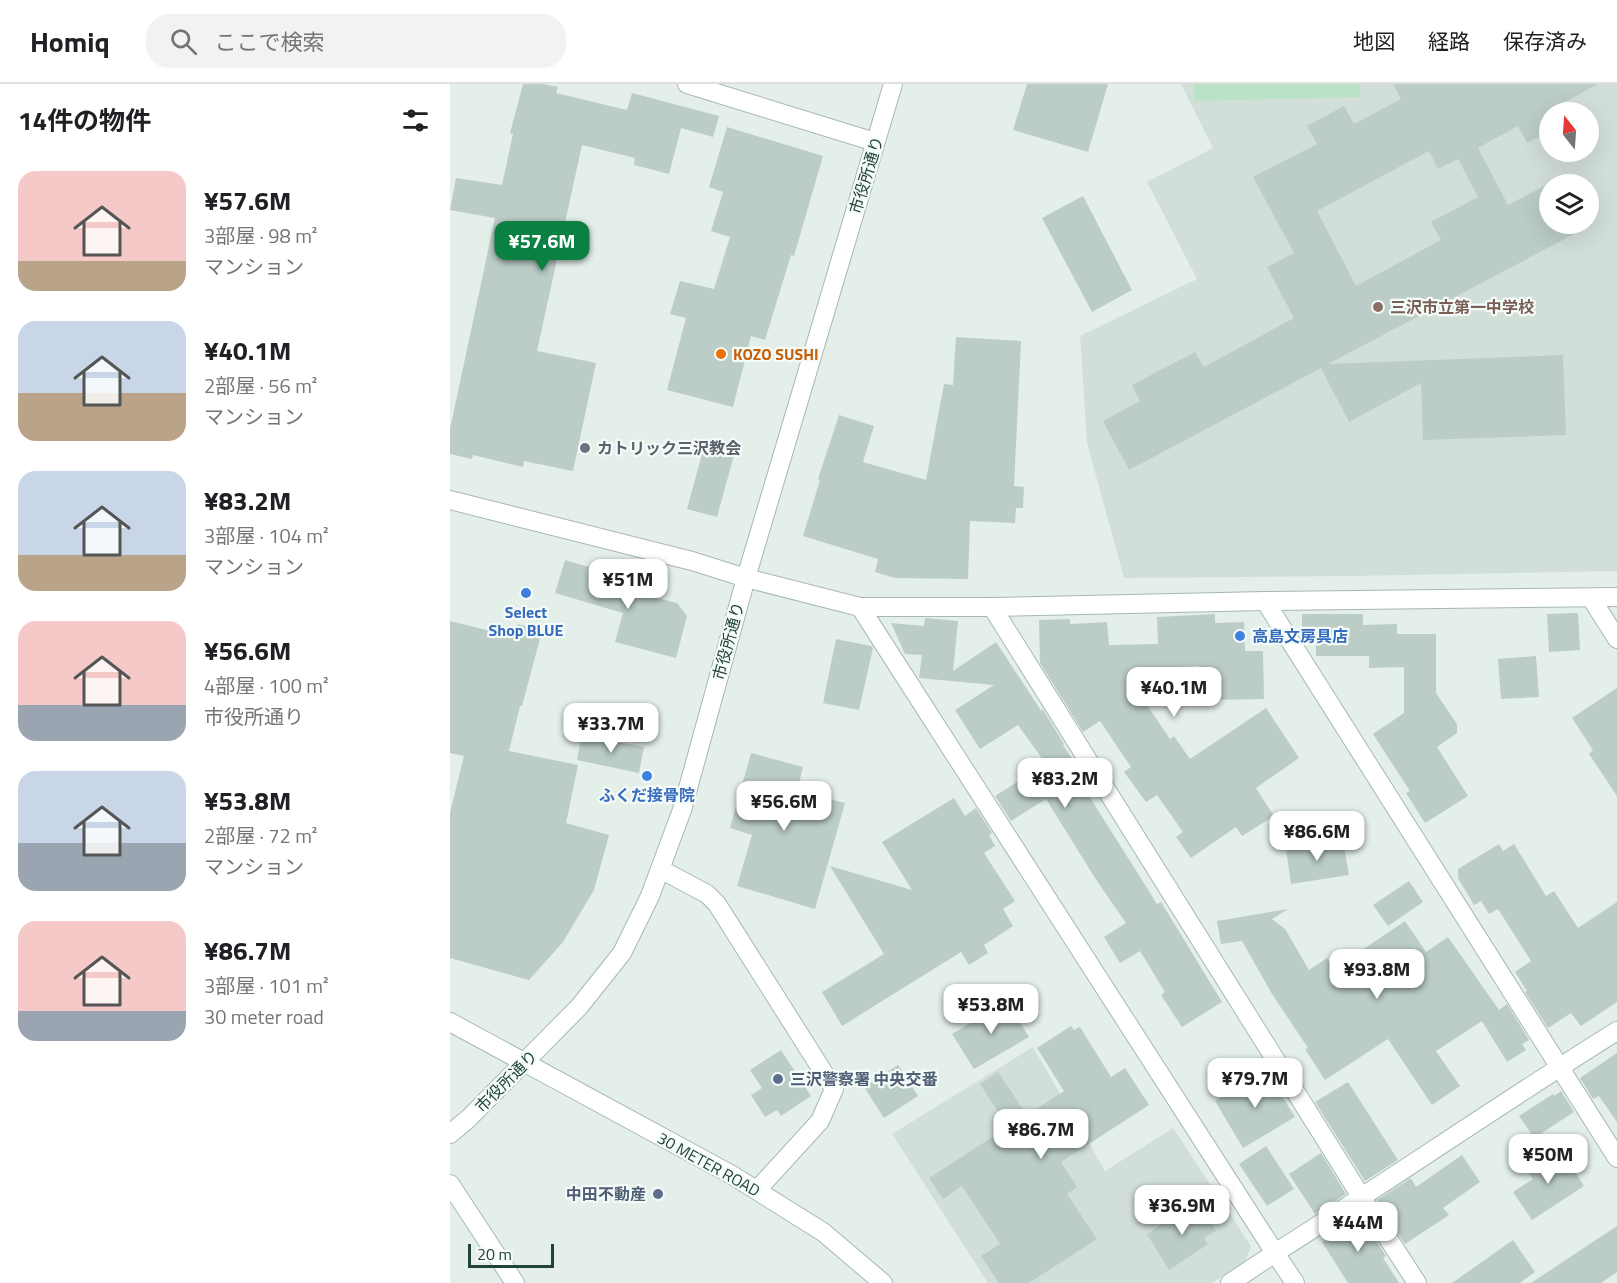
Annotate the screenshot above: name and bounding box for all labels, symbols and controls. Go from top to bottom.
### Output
search box [146,14,566,68]
text: Homiq [30,20,110,63]
icon: search [167,25,200,58]
text: ここで検索 [215,25,325,59]
text: 地図 [1353,25,1395,57]
text: 経路 [1428,25,1470,57]
text: 保存済み [1503,25,1587,57]
text: 14件の物件 [18,101,151,140]
north arrow [1539,102,1599,162]
map controls [1539,102,1599,234]
icon: filters [399,104,432,137]
street label: 市役所通り [843,133,889,217]
button: layers [1539,174,1599,234]
text: ¥57.6M [204,181,291,220]
icon: home [66,195,138,267]
text: 3部屋 · 98 m² [204,220,317,251]
pin: ¥57.6M [493,221,591,272]
text: ¥57.6M [508,225,576,256]
text: マンション [204,251,304,282]
place label: 三沢市立第一中学校 [1390,295,1534,319]
marker: 三沢市立第一中学校 [1371,300,1385,314]
text: ¥40.1M [204,331,291,370]
place label: KOZO SUSHI [733,342,819,366]
icon: home [66,345,138,417]
marker: KOZO SUSHI [714,347,728,361]
text: 2部屋 · 56 m² [204,370,317,401]
text: マンション [204,401,304,432]
place label: カトリック三沢教会 [597,436,741,460]
marker: カトリック三沢教会 [578,441,592,455]
text: ¥83.2M [204,481,291,520]
icon: home [66,495,138,567]
text: 3部屋 · 104 m² [204,520,329,551]
text: マンション [204,551,304,582]
pin: ¥51M [592,559,664,610]
text: ¥51M [603,563,653,594]
marker: Select Shop BLUE [519,586,533,600]
street label: 市役所通り [706,599,750,683]
place label: Select Shop BLUE [489,600,564,642]
place label: 高島文房具店 [1252,624,1348,648]
marker: 高島文房具店 [1233,629,1247,643]
text: ¥56.6M [204,631,291,670]
icon: home [66,645,138,717]
pin: ¥40.1M [1125,667,1223,718]
text: 4部屋 · 100 m² [204,670,329,701]
text: ¥40.1M [1140,671,1208,702]
text: 市役所通り [204,701,304,732]
pin: ¥33.7M [562,703,660,754]
text: ¥33.7M [577,707,645,738]
pin: ¥83.2M [1016,758,1114,809]
text: ¥83.2M [1031,762,1099,793]
marker: ふくだ接骨院 [640,769,654,783]
text: ¥53.8M [204,781,291,820]
pin: ¥56.6M [735,781,833,832]
place label: ふくだ接骨院 [599,783,695,807]
text: ¥56.6M [750,785,818,816]
icon: home [66,795,138,867]
pin: ¥86.6M [1268,811,1366,862]
text: ¥86.6M [1283,815,1351,846]
text: 2部屋 · 72 m² [204,820,317,851]
text: マンション [204,851,304,882]
text: ¥86.7M [204,931,291,970]
icon: home [66,945,138,1017]
pin: ¥93.8M [1328,949,1426,1000]
text: ¥93.8M [1343,953,1411,984]
text: 3部屋 · 101 m² [204,970,329,1001]
pin: ¥53.8M [942,984,1040,1035]
text: ¥53.8M [957,988,1025,1019]
text: 30 meter road [204,1001,324,1032]
street label: 市役所通り [469,1044,543,1118]
pin: ¥79.7M [1206,1058,1304,1109]
text: ¥79.7M [1221,1062,1289,1093]
place label: 三沢警察署 中央交番 [790,1067,938,1091]
marker: 三沢警察署 中央交番 [771,1072,785,1086]
pin: ¥86.7M [992,1109,1090,1160]
text: ¥86.7M [1007,1113,1075,1144]
street label: 30 METER ROAD [653,1126,765,1202]
pin: ¥50M [1512,1134,1584,1185]
text: ¥50M [1523,1138,1573,1169]
place label: 中田不動産 [566,1182,646,1206]
pin: ¥36.9M [1133,1185,1231,1236]
marker: 中田不動産 [651,1187,665,1201]
text: ¥36.9M [1148,1189,1216,1220]
pin: ¥44M [1322,1202,1394,1253]
text: ¥44M [1333,1206,1383,1237]
scale bar [468,1241,554,1268]
text: 20 m [477,1242,512,1266]

